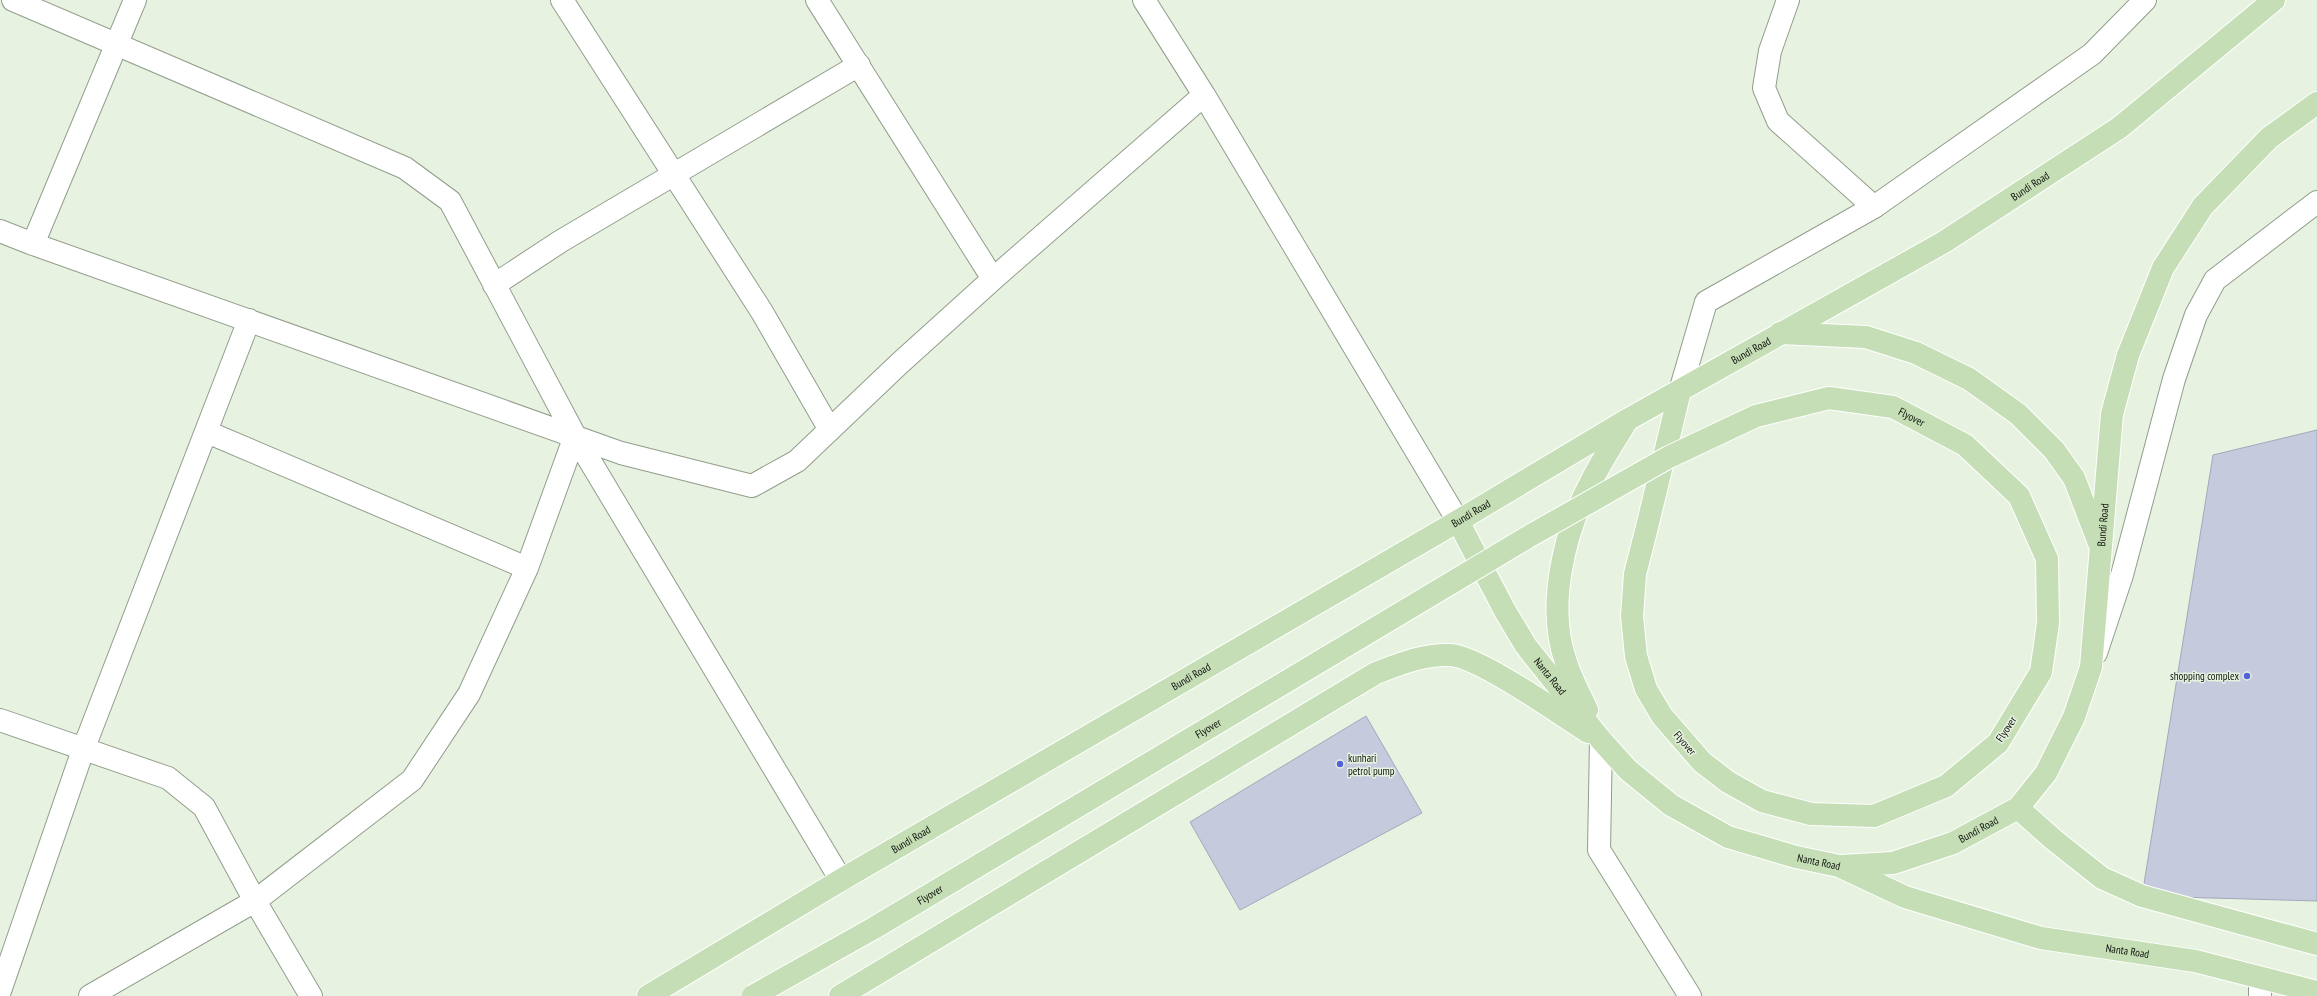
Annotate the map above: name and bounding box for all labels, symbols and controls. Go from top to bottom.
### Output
street label: Bundi Road [2008,168,2052,204]
street label: Bundi Road [1729,334,1773,367]
street label: Flyover [1896,404,1927,430]
street label: Bundi Road [1449,496,1493,530]
street label: Bundi Road [2094,503,2112,547]
street label: Nanta Road [1531,655,1569,698]
street label: Bundi Road [1169,659,1213,693]
place label: shopping complex [2170,669,2239,683]
marker: shopping complex [2242,671,2252,681]
street label: Flyover [1993,714,2019,744]
street label: Flyover [1193,715,1224,741]
street label: Flyover [1671,728,1699,758]
place label: kunhari petrol pump [1348,751,1395,778]
marker: kunhari petrol pump [1335,759,1345,769]
street label: Bundi Road [1956,813,2001,846]
street label: Bundi Road [889,822,933,856]
street label: Nanta Road [1796,850,1842,873]
street label: Flyover [914,881,945,908]
street label: Nanta Road [2105,941,2150,961]

